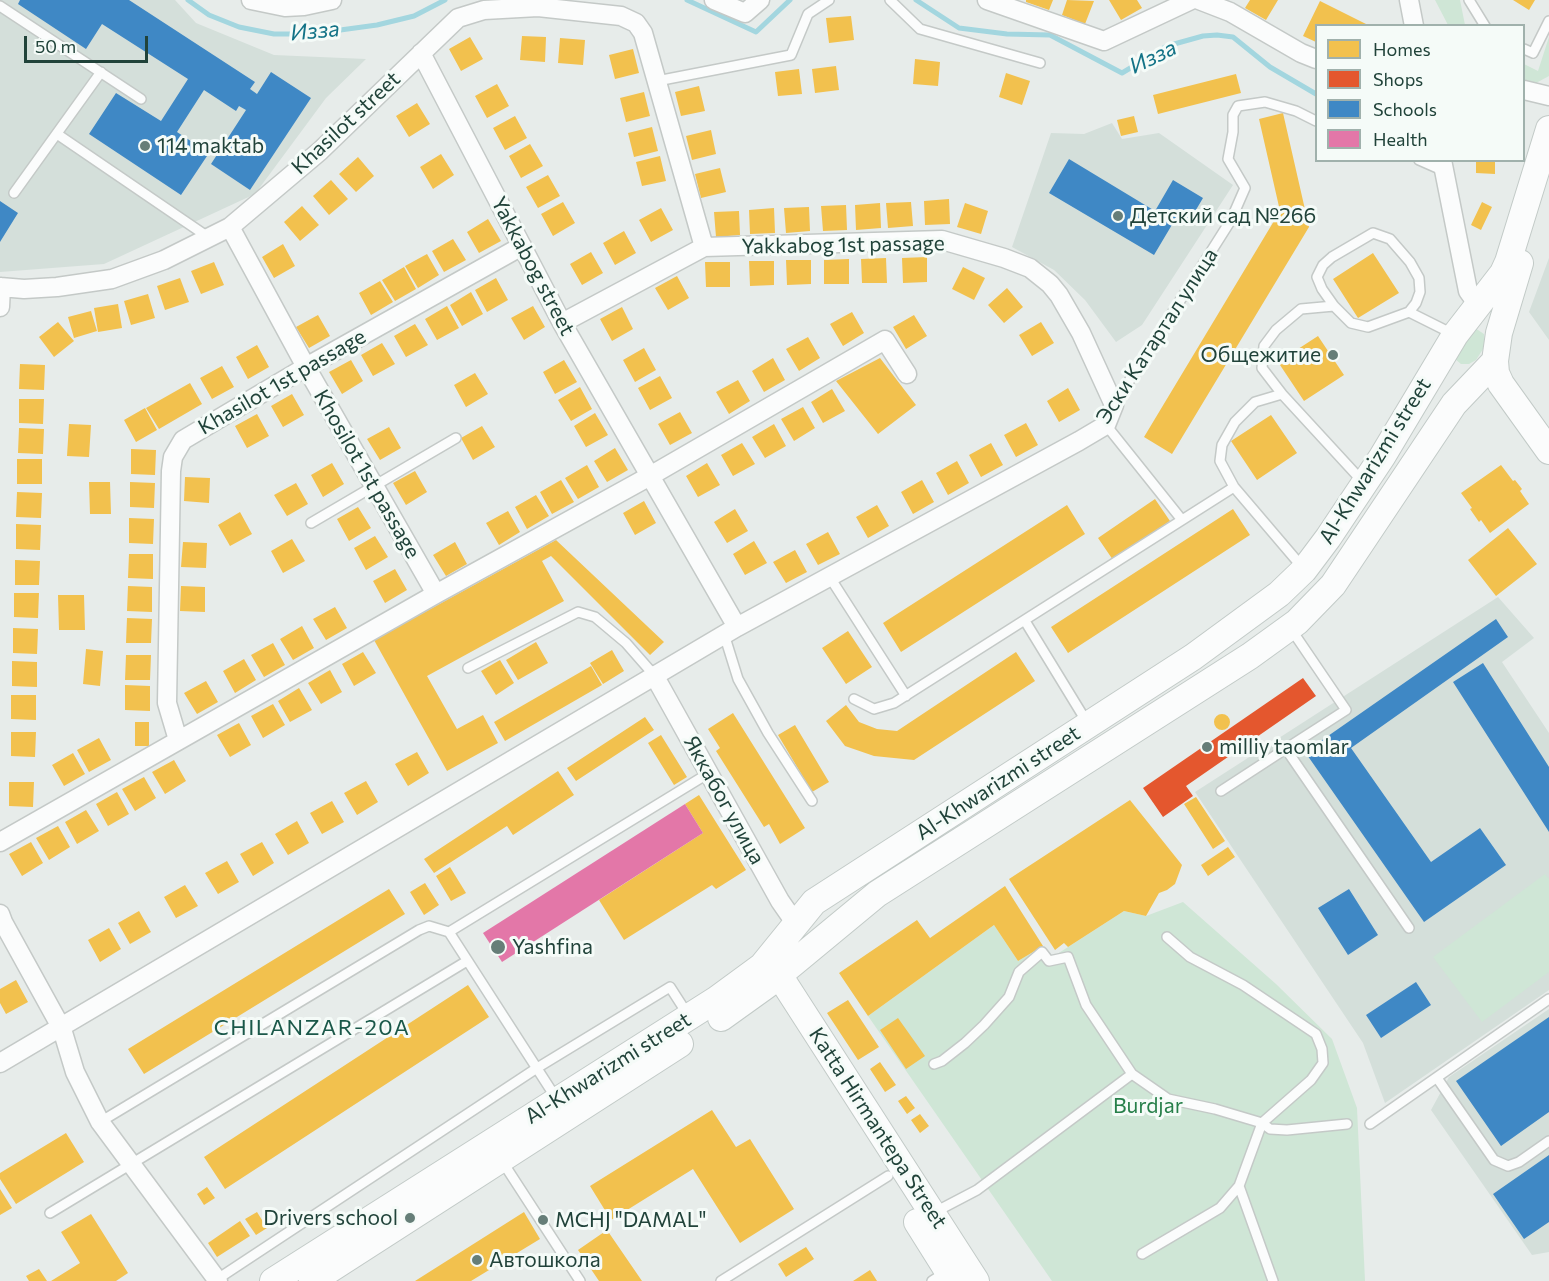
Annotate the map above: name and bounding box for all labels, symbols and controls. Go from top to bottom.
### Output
water label: Изза [289,16,341,46]
scale bar [27,24,152,62]
legend [1315,24,1525,162]
water label: Изза [1125,34,1181,80]
text: 50 m [35,35,76,57]
text: Homes [1373,38,1431,60]
street label: Khasilot street [287,66,405,180]
text: Shops [1373,68,1423,90]
text: Schools [1373,98,1437,120]
text: Health [1373,128,1428,150]
place label: 114 maktab [157,133,264,159]
marker: 114 maktab [138,139,152,153]
street label: Yakkabog street [486,192,580,340]
place label: Детский сад №266 [1130,203,1316,229]
marker: Детский сад №266 [1111,209,1125,223]
street label: Yakkabog 1st passage [741,231,945,259]
street label: Эски Катартал улица [1091,243,1223,429]
street label: Khasilot 1st passage [194,324,370,440]
place label: Общежитие [1201,342,1321,368]
marker: Общежитие [1326,348,1340,362]
street label: Al-Khwarizmi street [1314,373,1436,549]
street label: Khosilot 1st passage [308,385,426,563]
street label: Al-Khwarizmi street [911,720,1085,846]
street label: Яккабог улица [678,731,770,869]
place label: milliy taomlar [1219,734,1349,760]
marker: milliy taomlar [1200,740,1214,754]
place label: Yashfina [512,934,593,960]
marker: Yashfina [489,938,507,956]
street label: Al-Khwarizmi street [520,1007,696,1129]
district label: CHILANZAR-20A [214,1015,410,1041]
street label: Katta Hirmаntepa Street [804,1023,952,1233]
park label: Burdjar [1113,1093,1183,1119]
place label: Drivers school [263,1205,398,1231]
place label: MCHJ "DAMAL" [555,1207,707,1233]
marker: Drivers school [403,1211,417,1225]
marker: MCHJ "DAMAL" [536,1213,550,1227]
place label: Автошкола [489,1247,601,1273]
marker: Автошкола [470,1253,484,1267]

